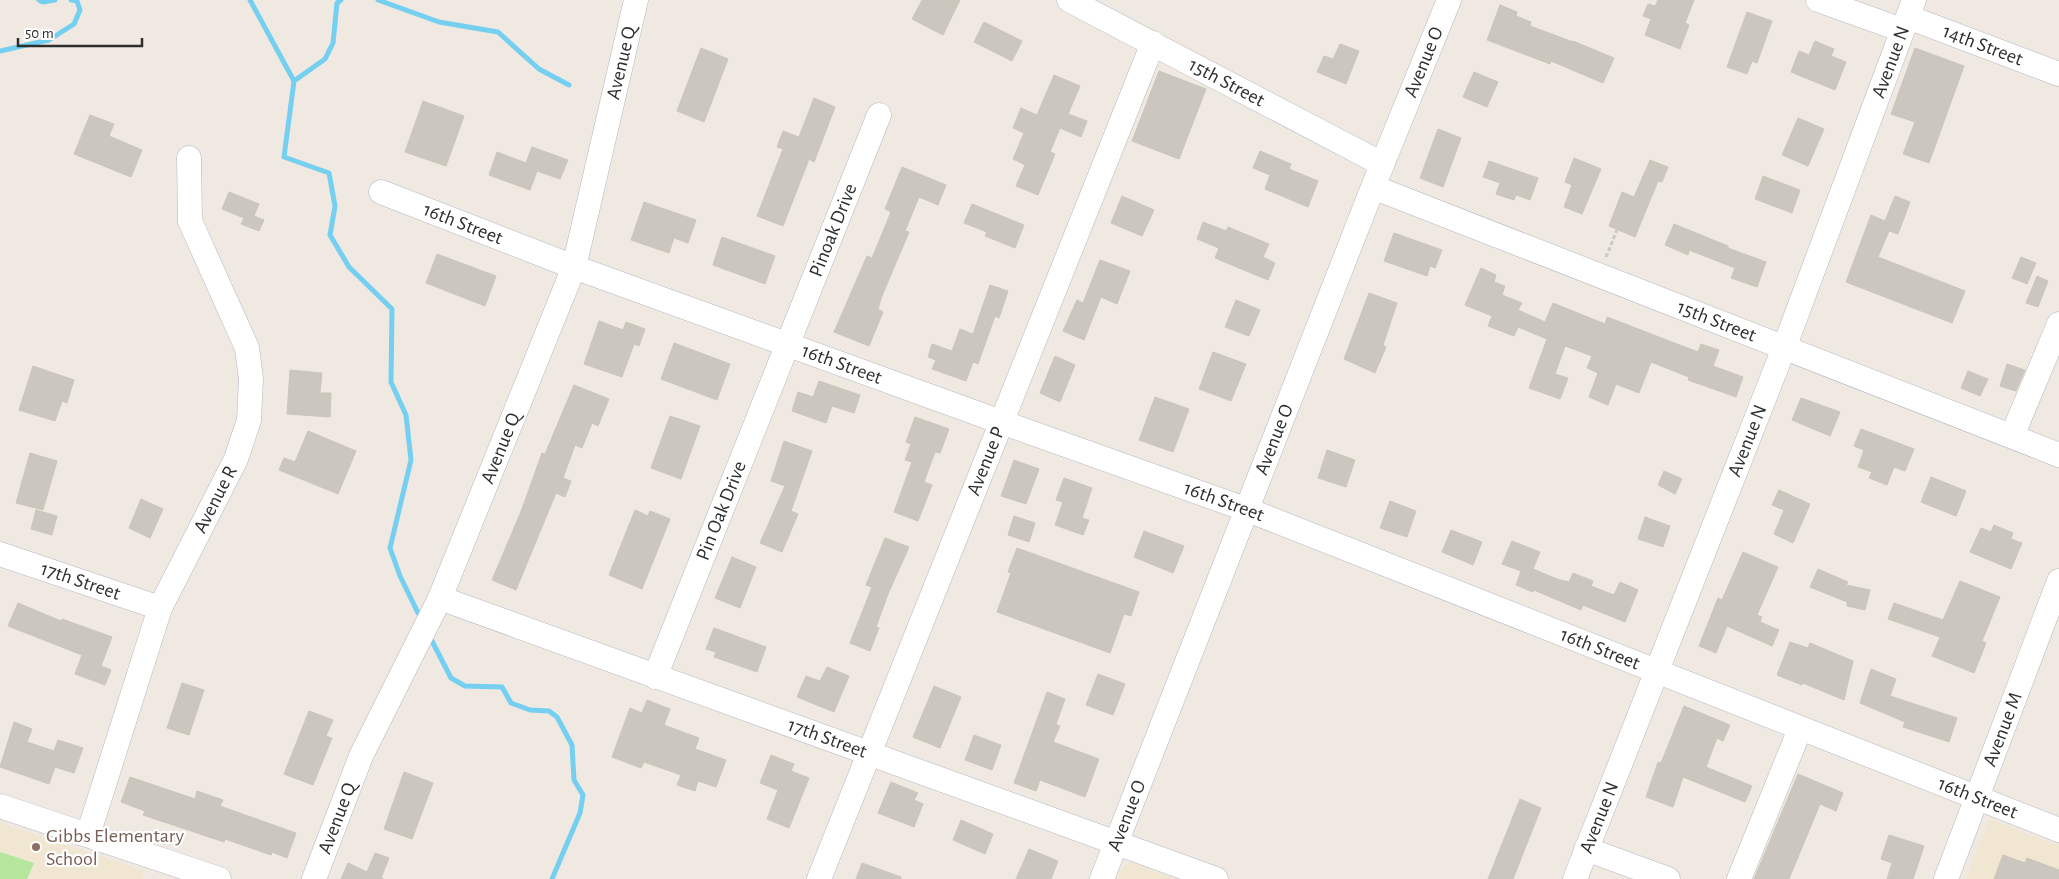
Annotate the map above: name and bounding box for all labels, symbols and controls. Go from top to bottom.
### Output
scale bar [18,15,141,47]
street label: 14th Street [1940,21,2026,70]
street label: Avenue Q [603,22,640,101]
street label: Avenue N [1868,23,1913,101]
street label: Avenue O [1400,24,1447,100]
text: 50 m [25,26,54,41]
street label: 15th Street [1185,55,1268,111]
street label: Pinoak Drive [806,181,861,280]
street label: 16th Street [420,199,506,249]
street label: 15th Street [1675,297,1759,346]
street label: 16th Street [799,341,885,388]
street label: Avenue O [1251,401,1297,478]
street label: Avenue N [1724,402,1771,479]
street label: Avenue Q [477,408,525,486]
street label: Avenue P [963,424,1009,498]
street label: Pin Oak Drive [693,458,750,563]
street label: Avenue R [190,462,241,536]
street label: 16th Street [1181,478,1267,525]
street label: 17th Street [38,559,123,604]
street label: 16th Street [1558,624,1643,674]
street label: Avenue M [1980,690,2026,769]
street label: 17th Street [785,715,870,762]
street label: 16th Street [1935,773,2021,823]
street label: Avenue O [1104,777,1150,854]
street label: Avenue Q [315,778,361,857]
street label: Avenue N [1576,779,1622,856]
place label: Gibbs Elementary School [46,826,185,869]
marker: Gibbs Elementary School [30,841,42,853]

